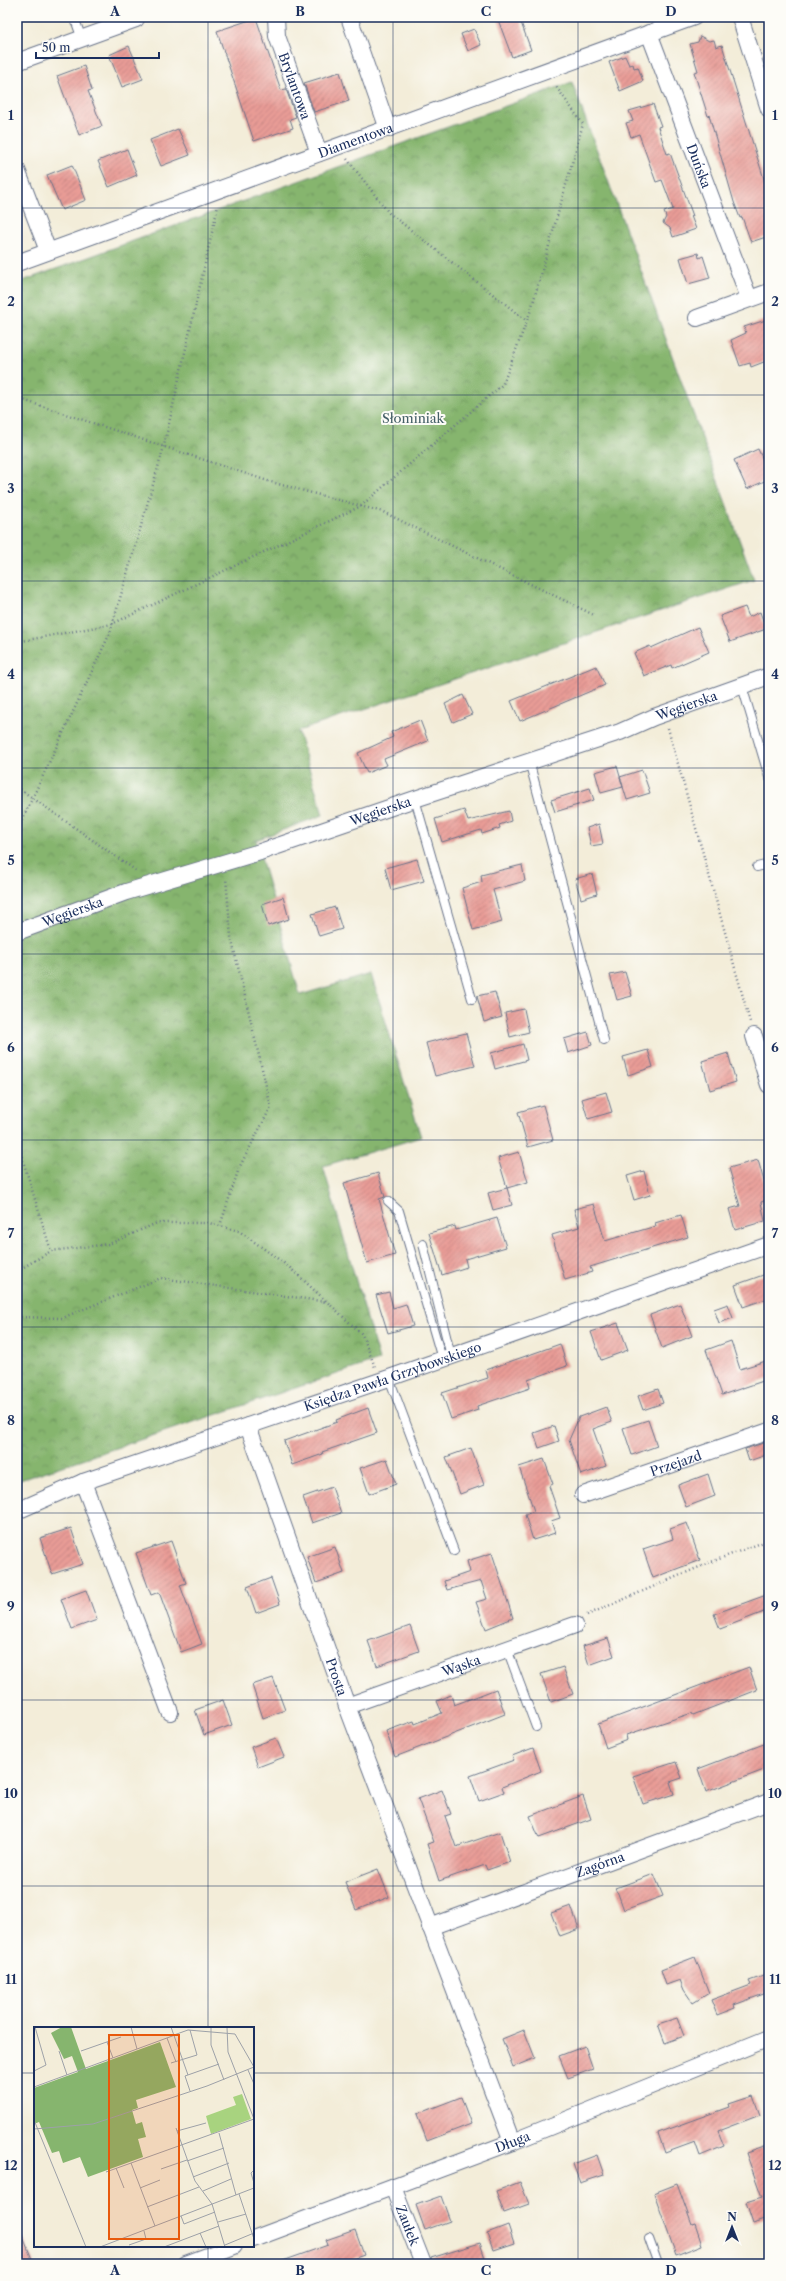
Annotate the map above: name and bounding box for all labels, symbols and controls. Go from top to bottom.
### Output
text: A [109,3,121,19]
text: B [295,3,305,19]
text: C [481,3,491,19]
text: D [665,3,677,19]
scale bar [36,34,159,60]
text: 50 m [42,40,71,55]
street label: Brylantowa [276,50,314,122]
text: 1 [8,107,14,123]
text: 1 [772,107,778,123]
street label: Diamentowa [316,119,395,161]
street label: Duńska [683,141,715,190]
text: 2 [7,293,15,309]
text: 2 [771,293,779,309]
park label: Słominiak [382,410,445,426]
text: 3 [7,480,15,496]
text: 3 [771,480,779,496]
text: 4 [7,666,15,682]
text: 4 [771,666,779,682]
street label: Węgierska [653,687,719,724]
street label: Węgierska [346,793,413,829]
text: 5 [7,852,15,868]
text: 5 [771,852,779,868]
street label: Węgierska [39,893,105,931]
text: 6 [7,1039,15,1055]
text: 6 [771,1039,779,1055]
text: 7 [8,1225,15,1241]
text: 7 [772,1225,779,1241]
street label: Księdza Pawła Grzybowskiego [302,1338,483,1414]
text: 8 [7,1412,15,1428]
text: 8 [771,1412,779,1428]
street label: Przejazd [648,1447,704,1479]
text: 9 [7,1598,15,1614]
text: 9 [771,1598,779,1614]
street label: Wąska [439,1651,483,1680]
street label: Prosta [323,1656,351,1698]
text: 10 [4,1785,18,1801]
text: 10 [768,1785,782,1801]
street label: Zagórna [573,1848,627,1881]
text: 11 [5,1971,17,1987]
text: 11 [769,1971,781,1987]
inset map [34,2027,254,2247]
street label: Długa [493,2128,532,2156]
text: 12 [4,2157,18,2173]
text: 12 [768,2157,782,2173]
street label: Zaułek [393,2203,423,2248]
north arrow [712,2207,752,2247]
text: N [727,2210,737,2224]
text: A [109,2262,121,2278]
text: B [295,2262,305,2278]
text: C [481,2262,491,2278]
text: D [665,2262,677,2278]

